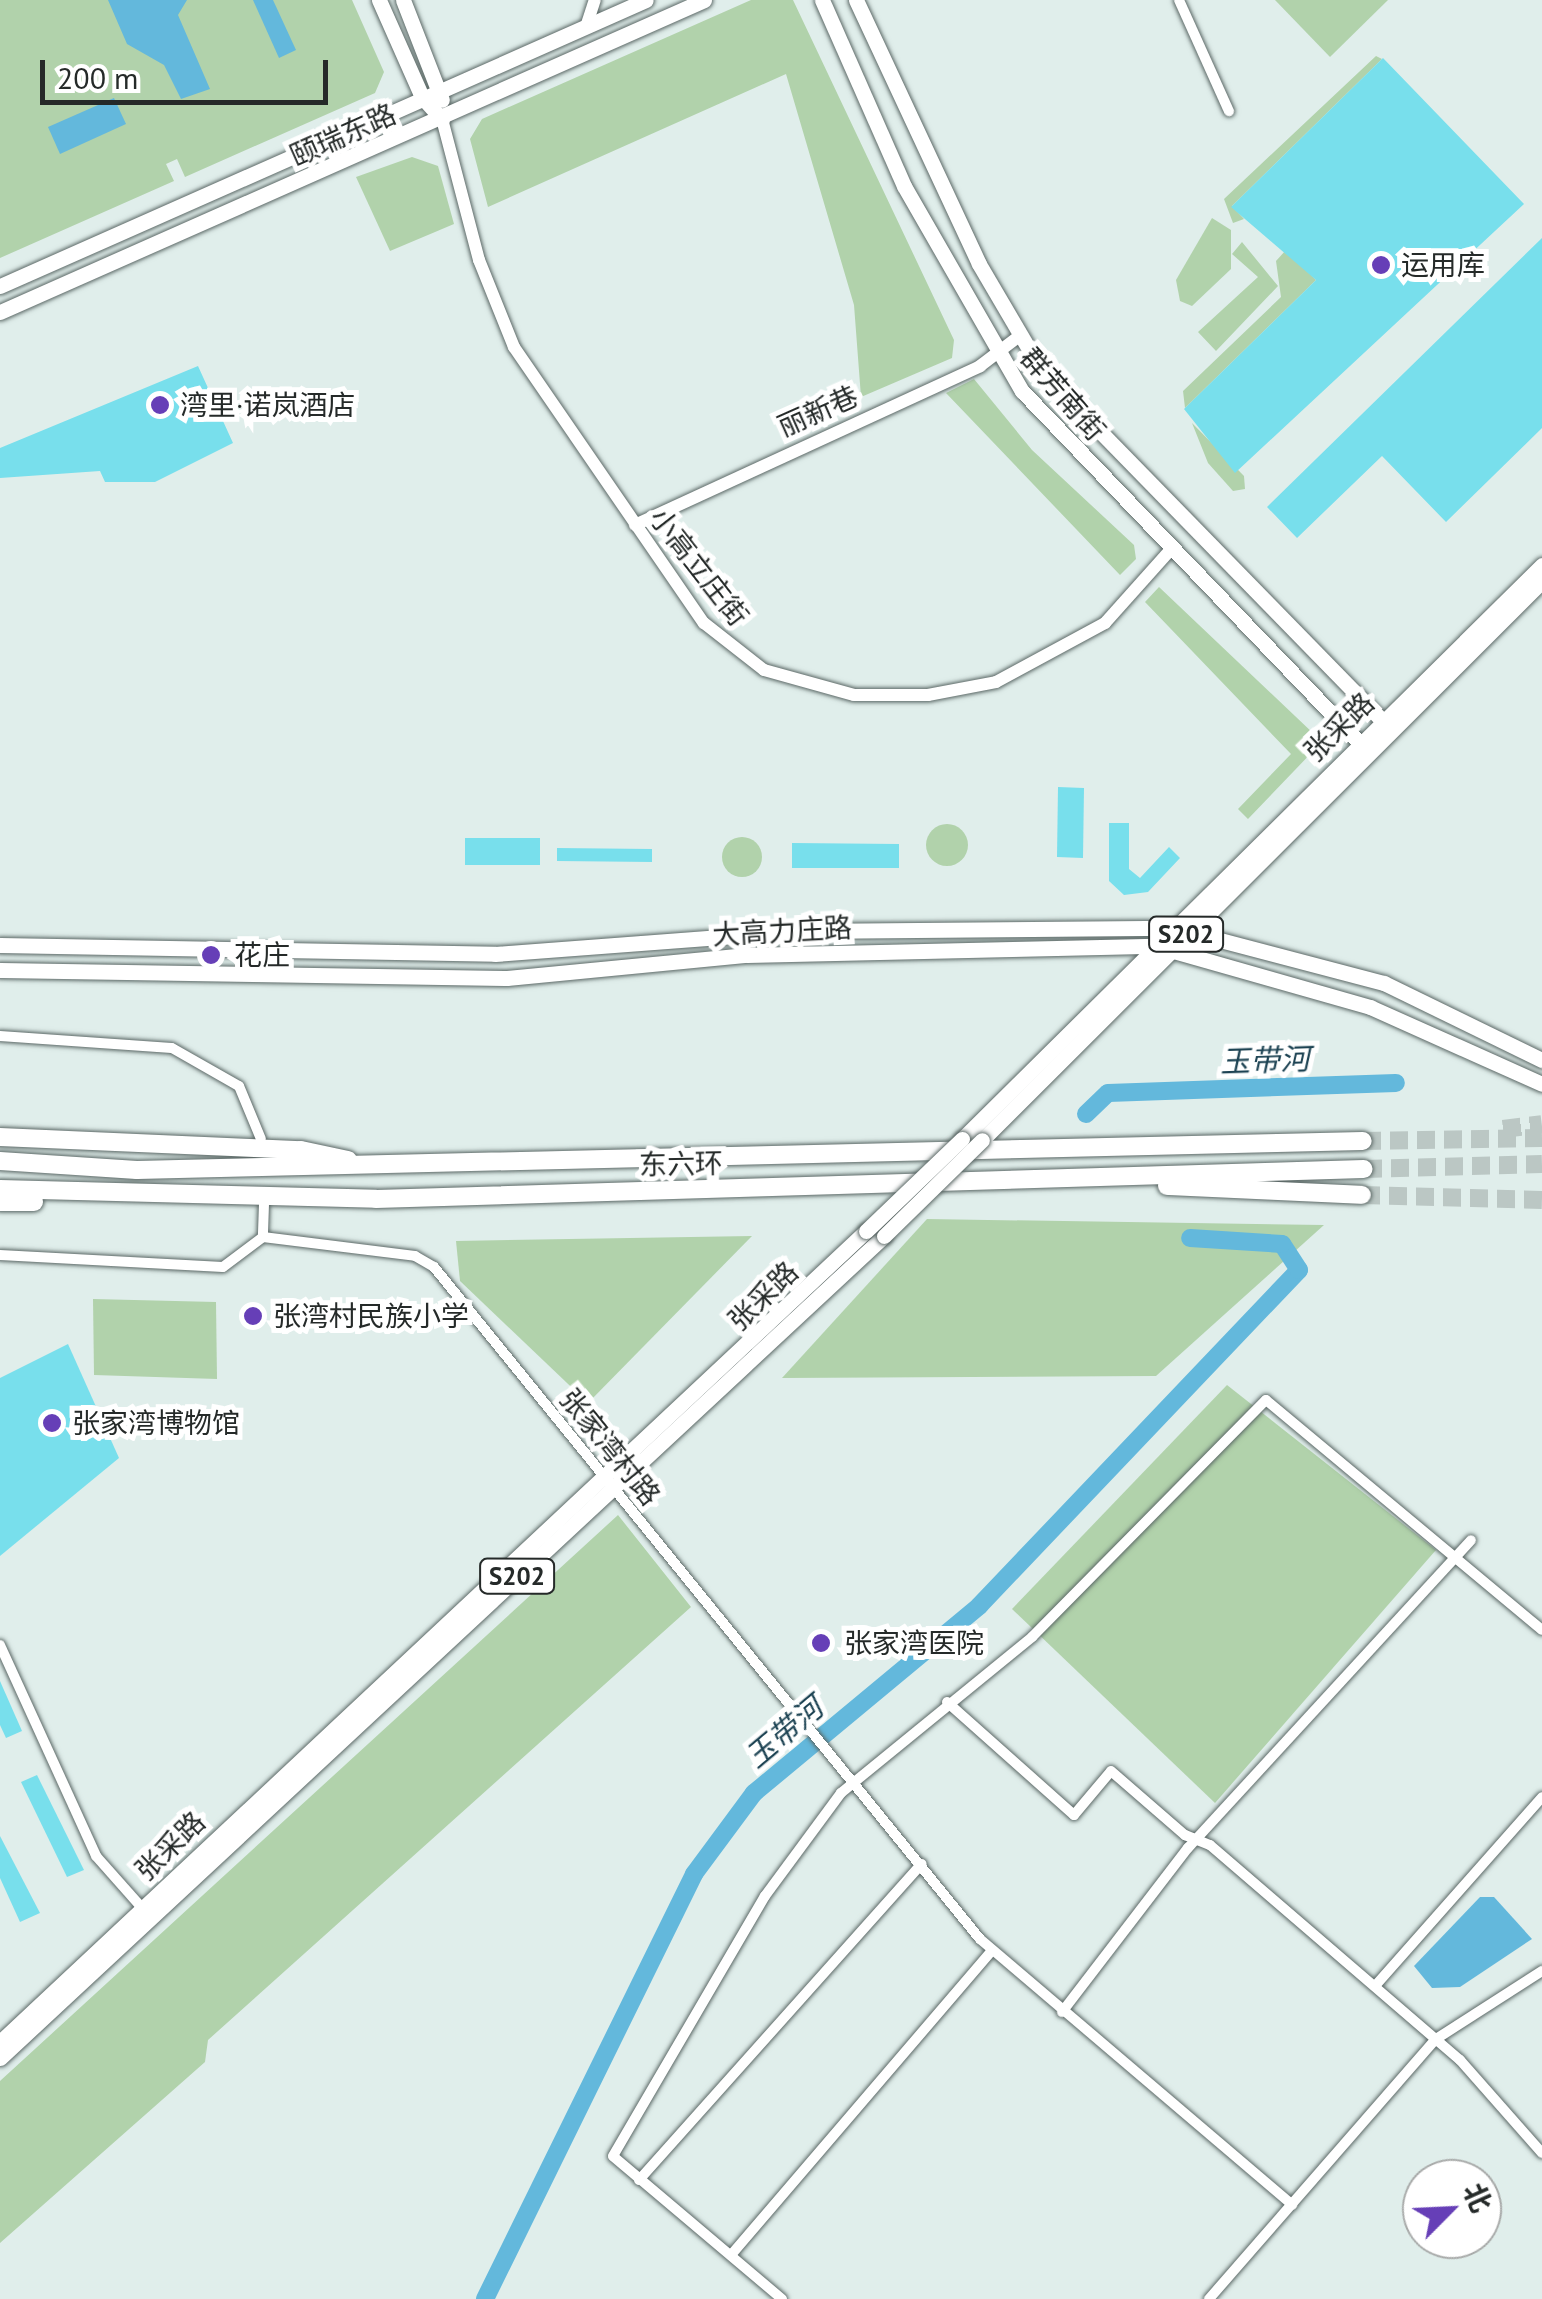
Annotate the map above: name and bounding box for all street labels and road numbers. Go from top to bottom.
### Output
street label: 颐瑞东路 [285,97,401,173]
street label: 群芳南街 [1014,341,1112,447]
street label: 丽新巷 [773,379,863,443]
street label: 小高立庄街 [643,501,755,633]
street label: 张采路 [1297,686,1381,768]
street label: 大高力庄路 [711,911,853,951]
road number: S202 [1146,914,1226,954]
street label: 东六环 [639,1146,723,1182]
street label: 张采路 [721,1255,805,1337]
street label: 张家湾村路 [553,1382,667,1512]
road number: S202 [477,1556,557,1596]
street label: 张采路 [128,1805,212,1887]

